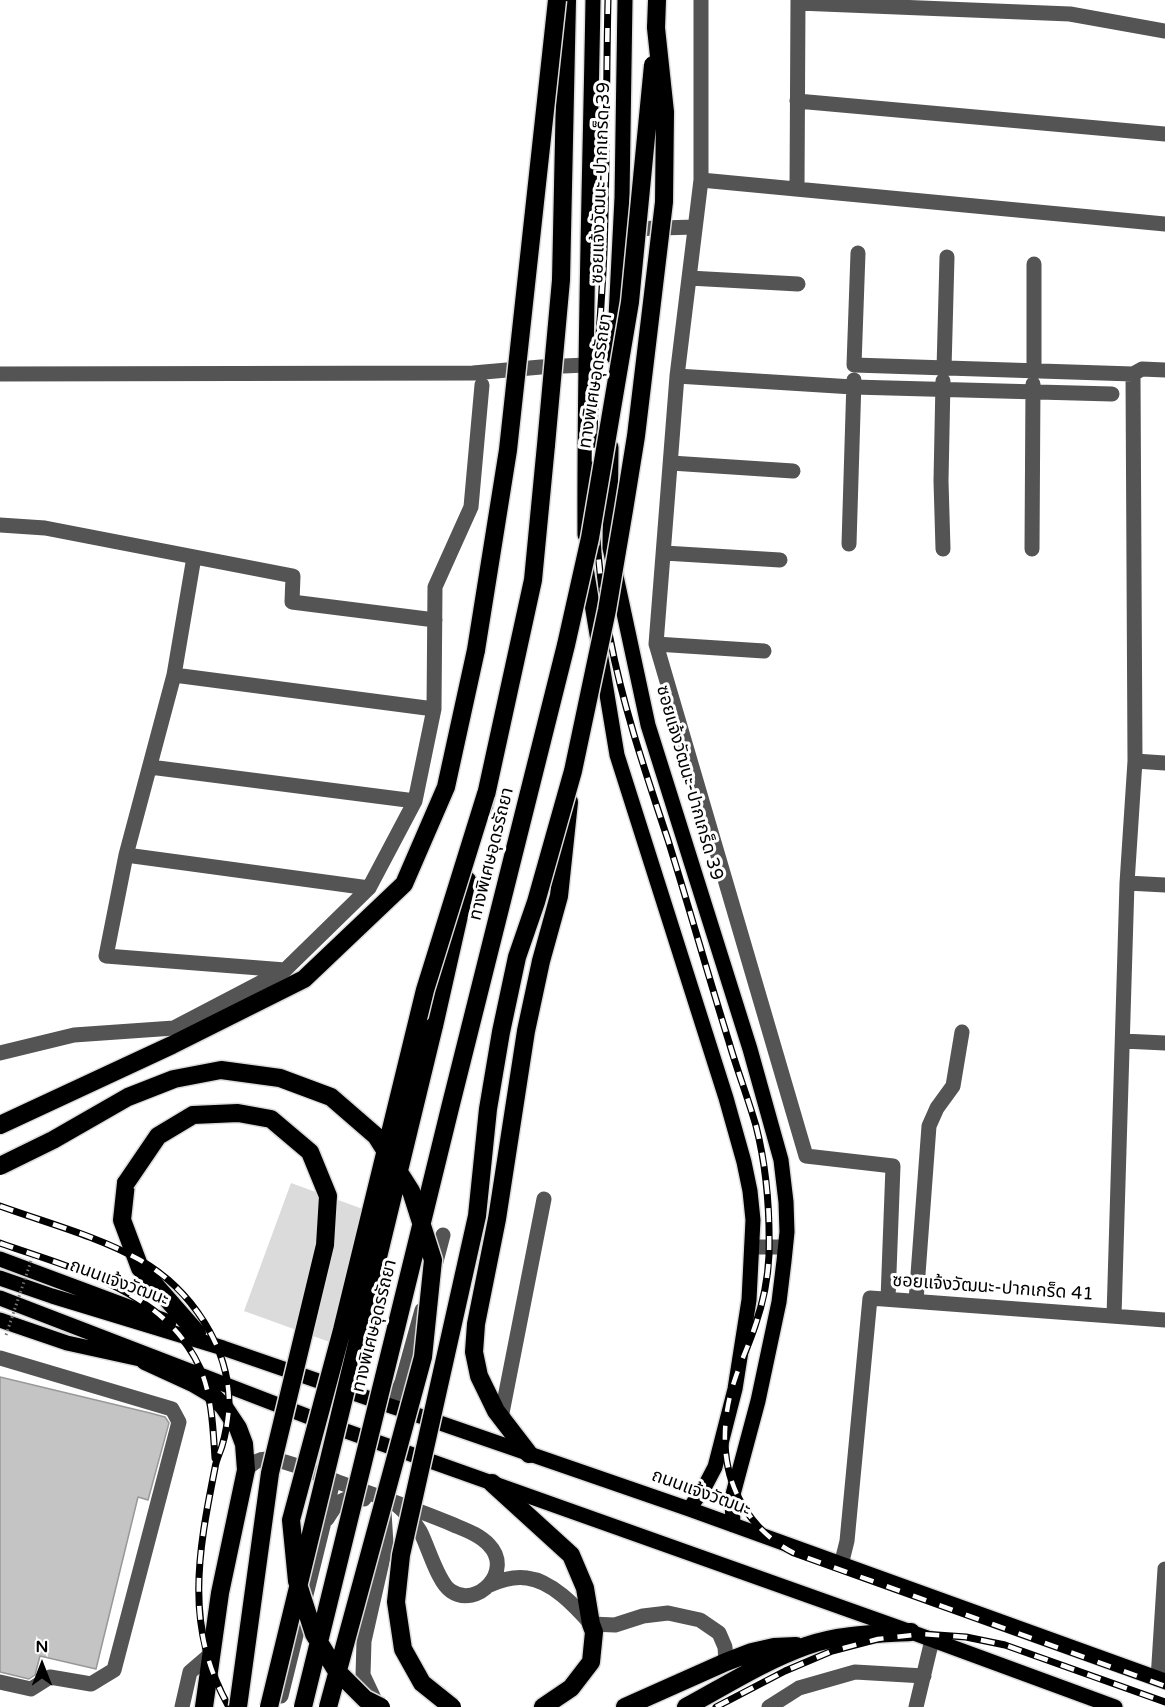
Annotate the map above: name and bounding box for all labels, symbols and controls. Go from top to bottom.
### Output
street label: ซอยแจ้งวัฒนะ-ปากเกร็ด 39 [587,82,615,284]
street label: ทางพิเศษอุดรรัถยา [575,312,617,450]
street label: ซอยแจ้งวัฒนะ-ปากเกร็ด 39 [651,683,727,883]
street label: ทางพิเศษอุดรรัถยา [465,785,519,923]
street label: ถนนแจ้งวัฒนะ [66,1255,172,1311]
street label: ทางพิเศษอุดรรัถยา [348,1257,402,1395]
street label: ซอยแจ้งวัฒนะ-ปากเกร็ด 41 [892,1270,1094,1306]
street label: ถนนแจ้งวัฒนะ [648,1465,754,1521]
north arrow [12,1635,72,1695]
text: N [36,1637,48,1657]

